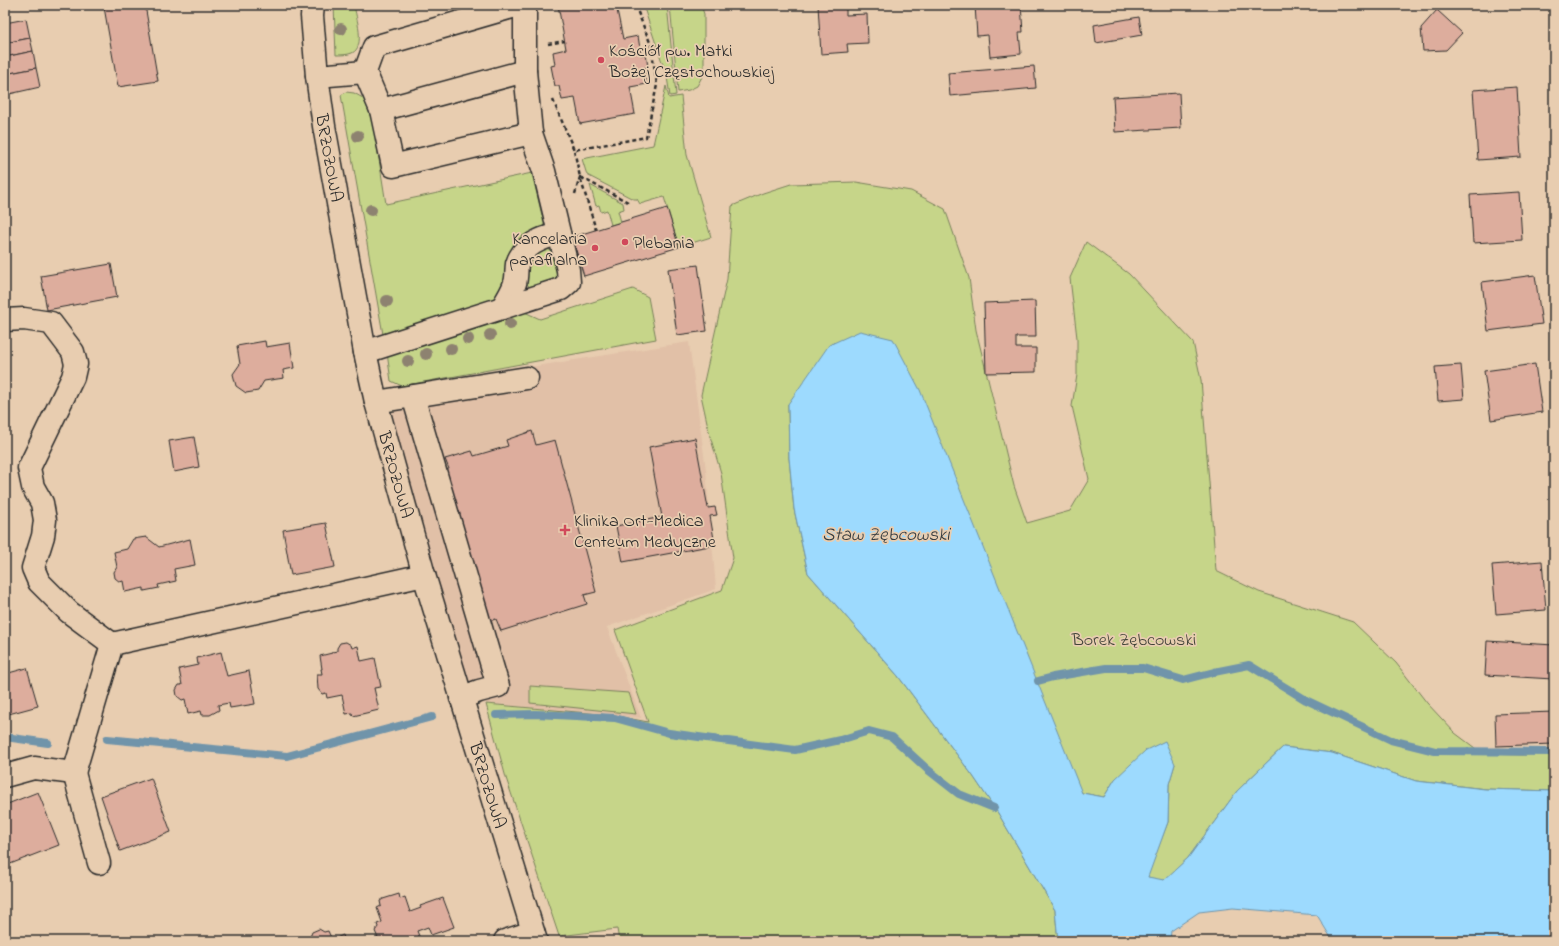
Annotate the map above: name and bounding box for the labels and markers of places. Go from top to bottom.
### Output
place label: Kościół pw. Matki Bożej Częstochowskiej [608,39,774,86]
marker: Kościół pw. Matki Bożej Częstochowskiej [596,55,606,65]
place label: Kancelaria parafialna [509,227,587,274]
place label: Plebania [633,231,695,257]
marker: Plebania [620,237,630,247]
marker: Kancelaria parafialna [590,243,600,253]
place label: Klinika Ort-Medica Centeum Medyczne [574,509,717,556]
marker: Klinika Ort-Medica Centeum Medyczne [559,524,571,536]

